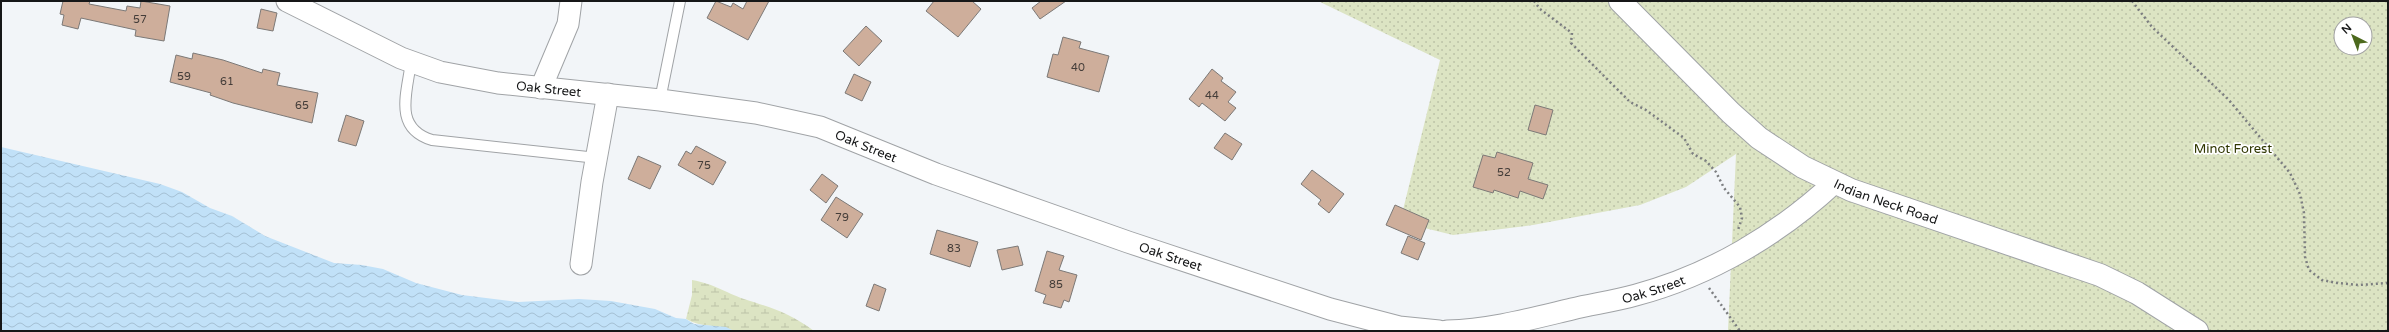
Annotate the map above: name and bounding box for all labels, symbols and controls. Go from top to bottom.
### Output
house number: 57 [133,13,147,26]
north arrow [2333,16,2373,56]
text: N [2339,21,2354,37]
house number: 40 [1071,61,1085,74]
house number: 59 [177,70,191,83]
house number: 61 [220,75,234,88]
street label: Oak Street [515,78,582,101]
house number: 44 [1205,89,1219,102]
house number: 65 [295,99,309,112]
street label: Oak Street [832,127,899,166]
park label: Minot Forest [2194,141,2272,157]
house number: 75 [697,159,711,172]
house number: 52 [1497,166,1511,179]
street label: Indian Neck Road [1831,176,1940,228]
house number: 79 [835,211,849,224]
street label: Oak Street [1137,239,1204,275]
house number: 83 [947,242,961,255]
street label: Oak Street [1620,272,1688,307]
house number: 85 [1049,278,1063,291]

